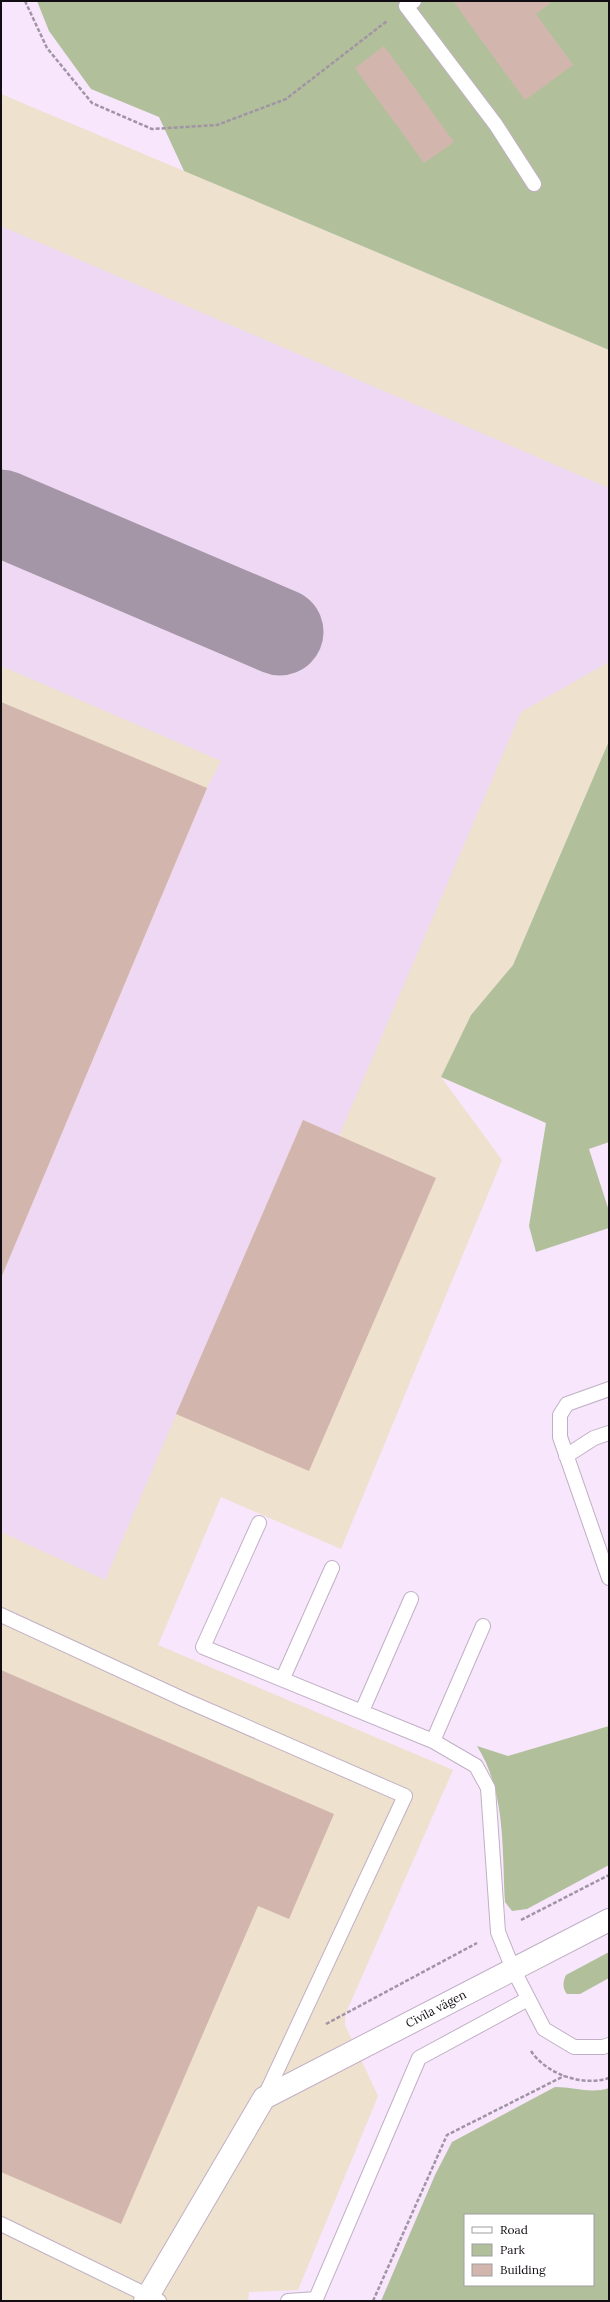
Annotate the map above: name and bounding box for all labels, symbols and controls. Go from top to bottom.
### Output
street label: Civila vägen [403,1986,469,2031]
legend [464,2214,594,2286]
text: Road [500,2222,528,2237]
text: Park [500,2242,526,2257]
text: Building [500,2262,546,2277]

